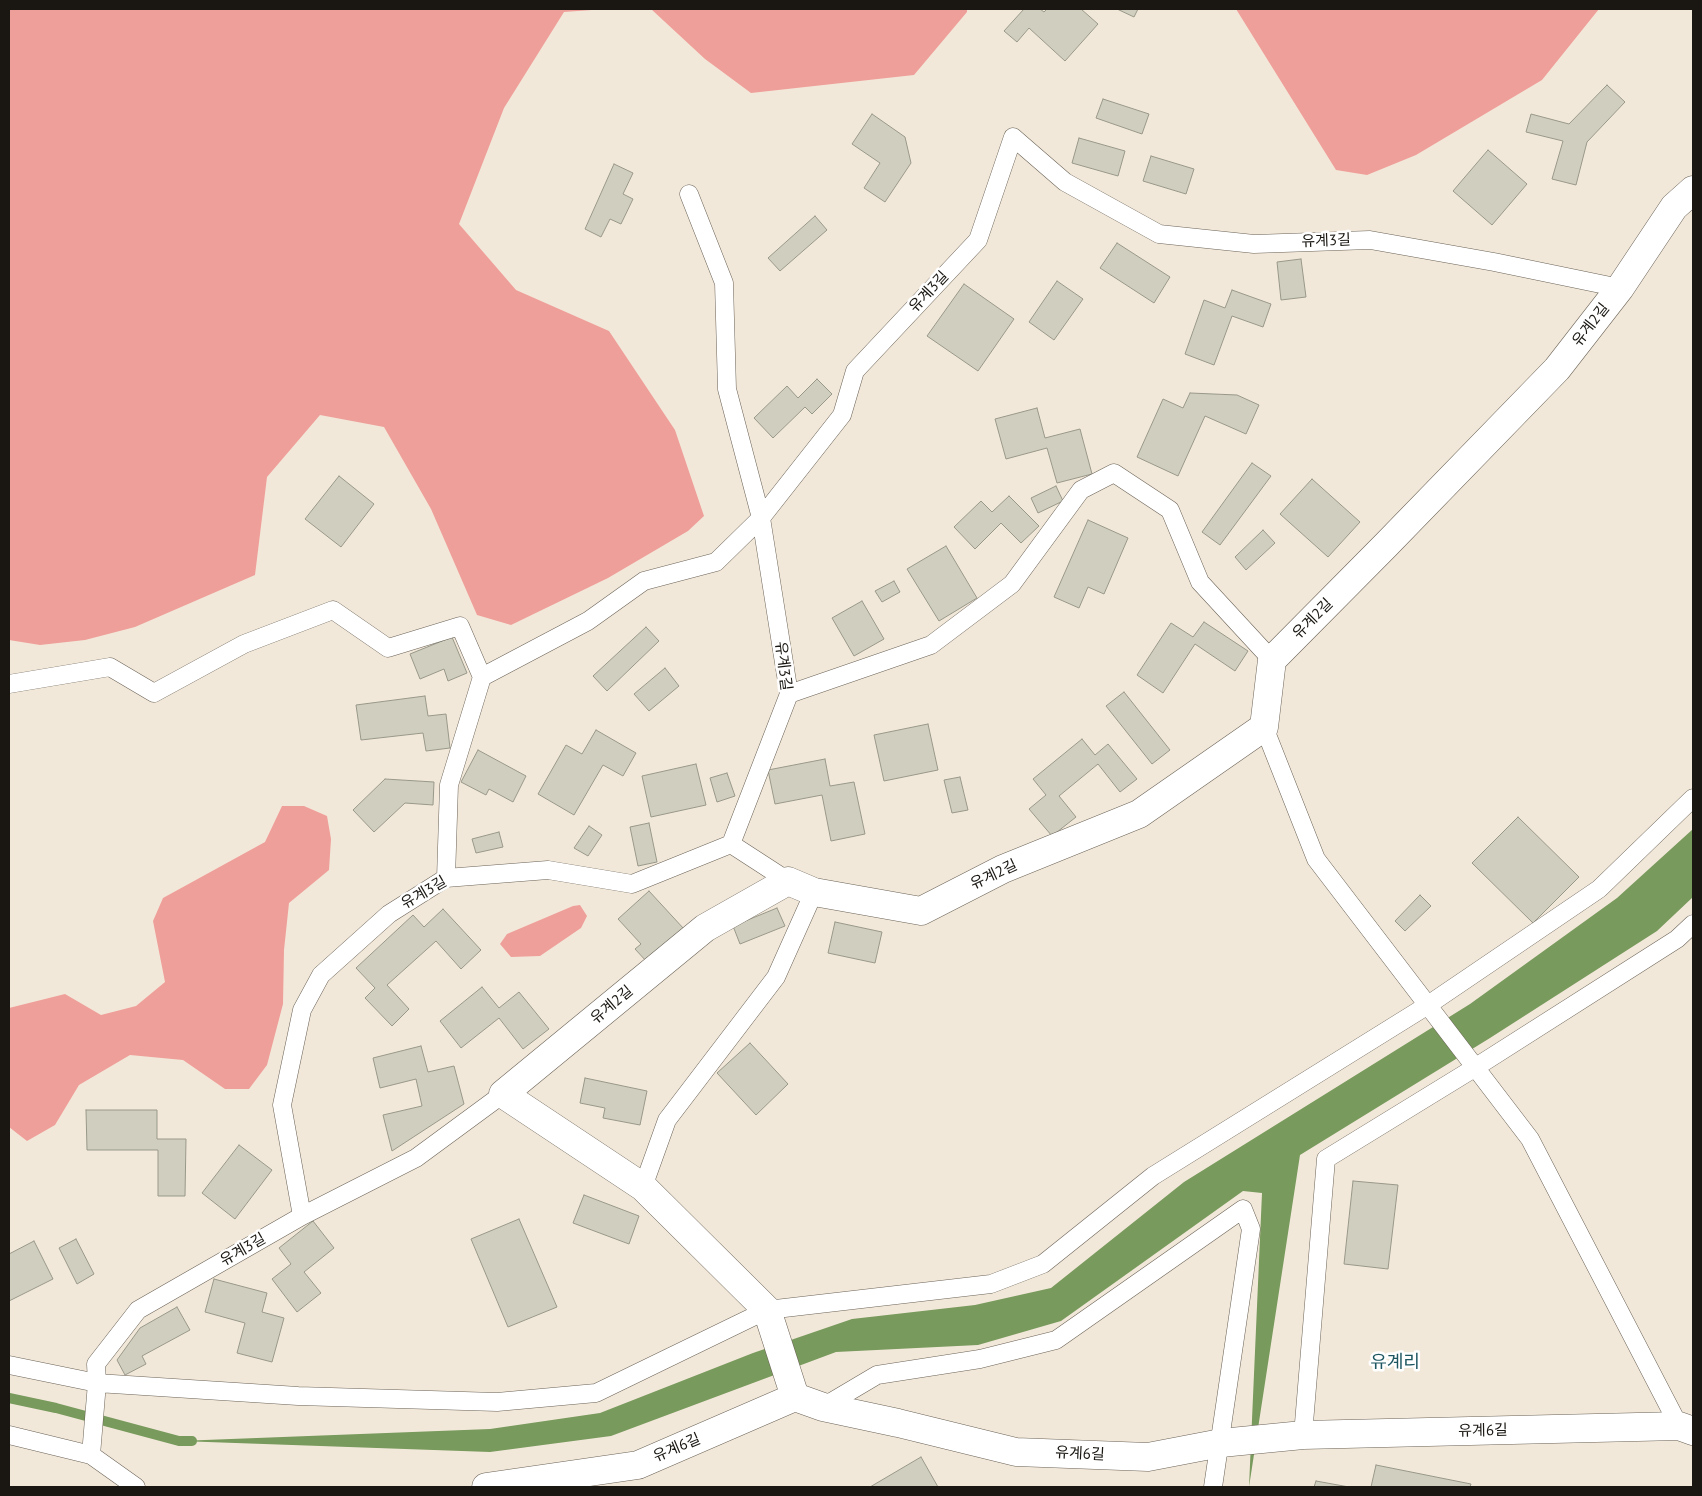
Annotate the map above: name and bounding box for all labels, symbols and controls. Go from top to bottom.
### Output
street label: 유계3길 [1301,231,1351,251]
street label: 유계3길 [906,268,952,316]
street label: 유계2길 [1569,300,1613,350]
street label: 유계2길 [1289,595,1337,643]
street label: 유계3길 [771,640,795,692]
street label: 유계2길 [968,856,1020,894]
street label: 유계3길 [398,873,450,913]
street label: 유계2길 [587,982,637,1028]
street label: 유계3길 [217,1230,269,1270]
district label: 유계리 [1370,1352,1420,1374]
street label: 유계6길 [1458,1422,1508,1440]
street label: 유계6길 [651,1430,703,1466]
street label: 유계6길 [1055,1444,1105,1464]

